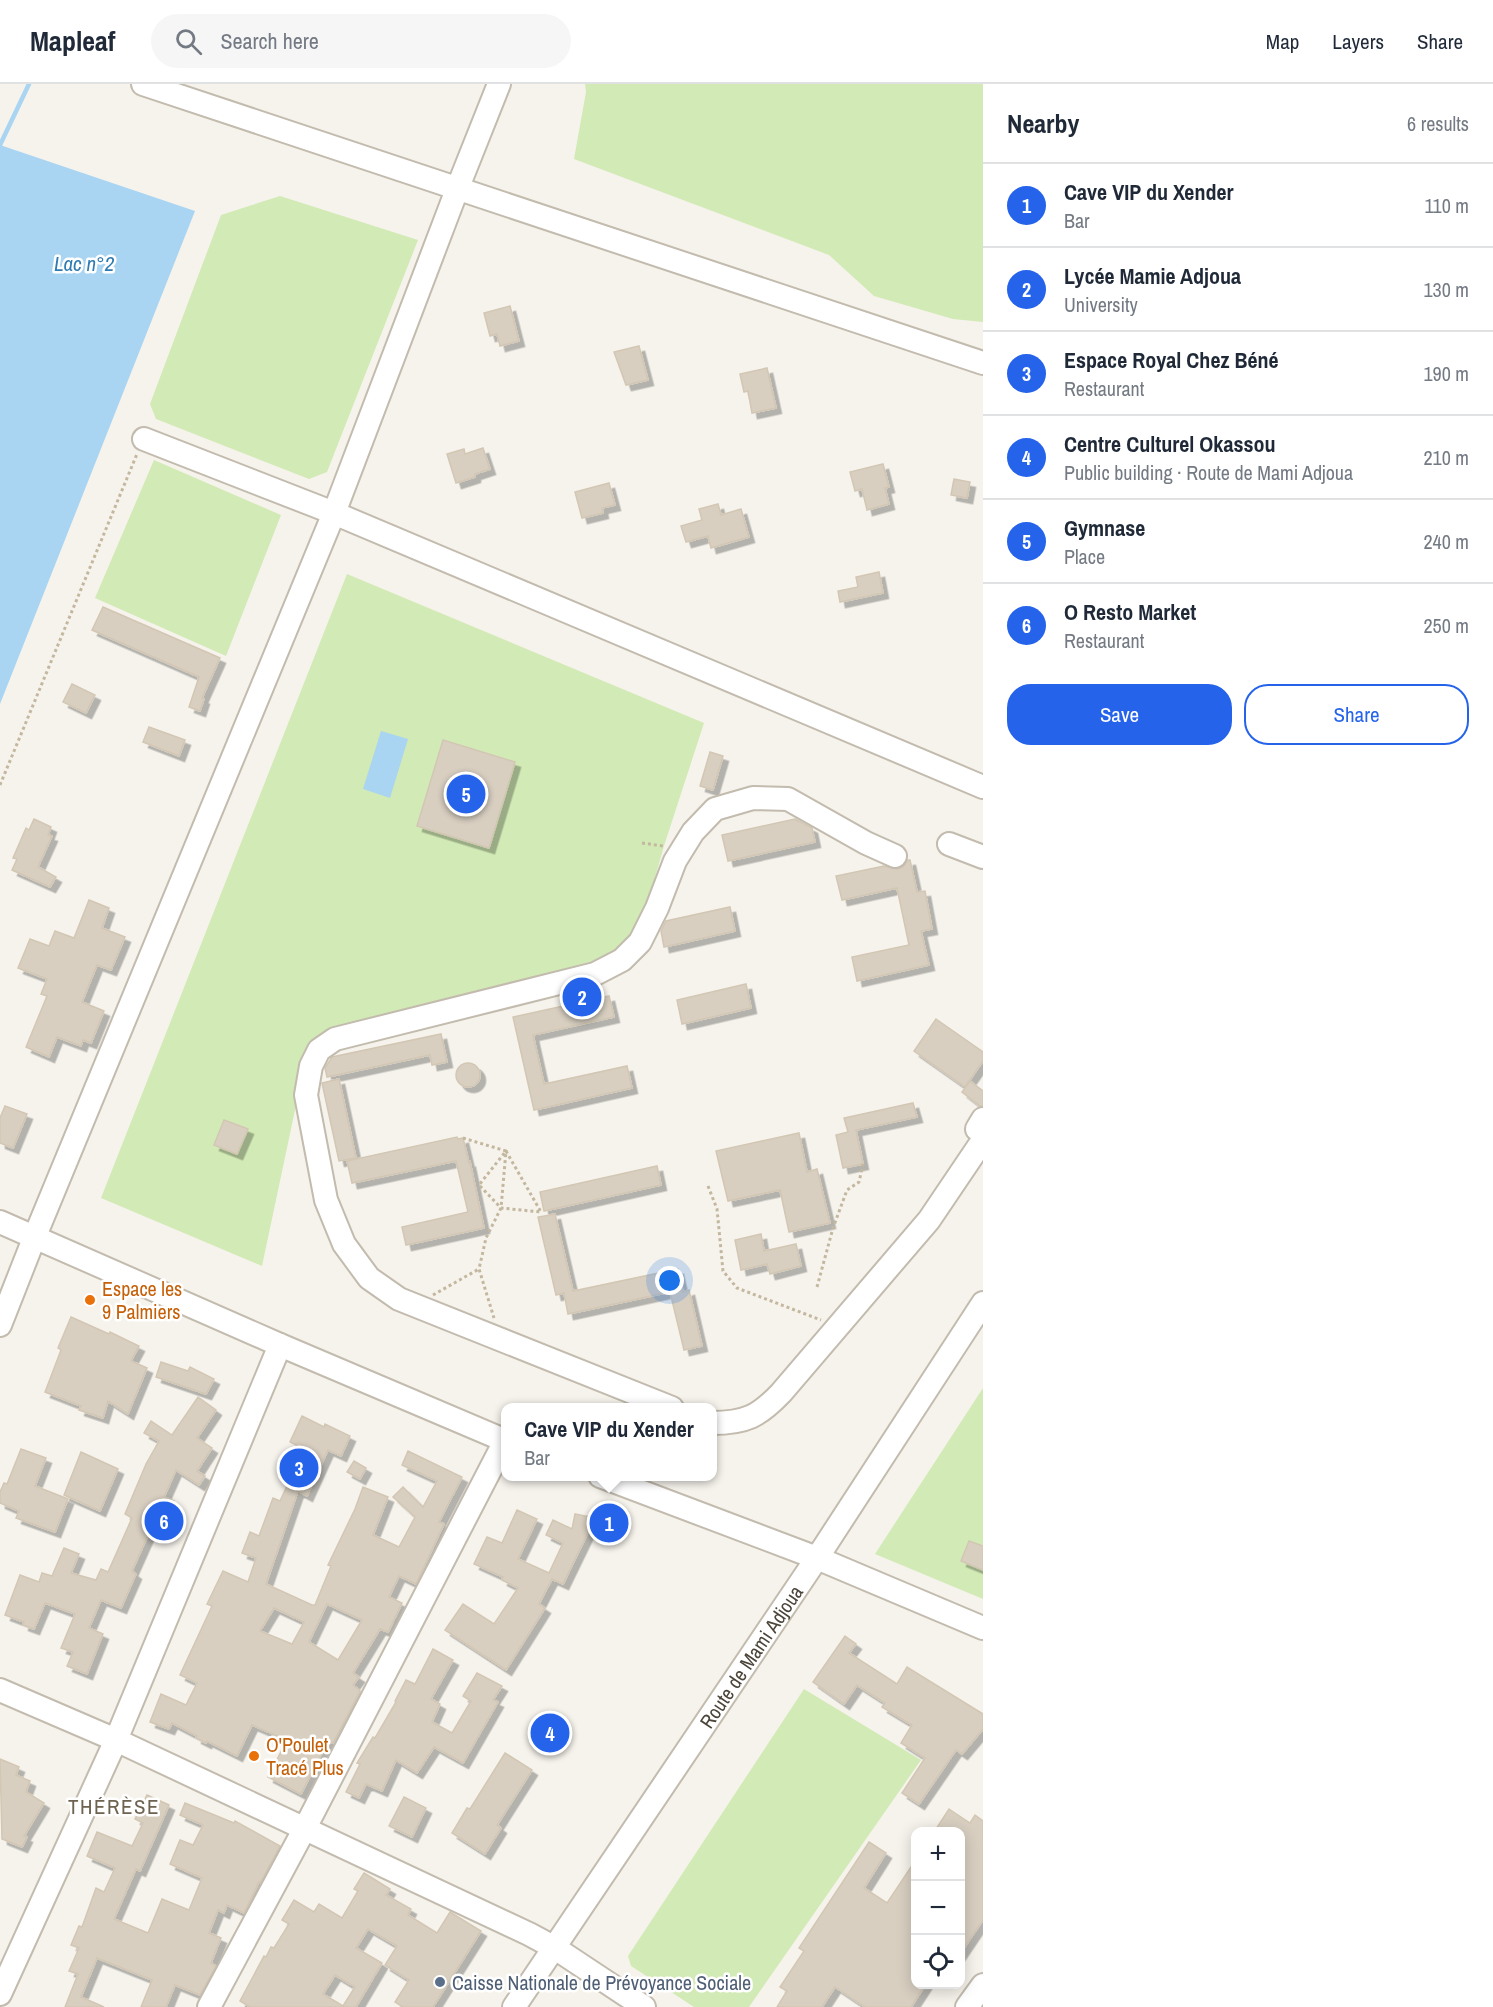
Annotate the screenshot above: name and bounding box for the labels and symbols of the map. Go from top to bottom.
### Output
water label: Lac n°2 [54,249,114,278]
pin: 5 [446,772,486,816]
pin: 2 [562,974,602,1020]
your location [655,1266,684,1295]
place label: Espace les 9 Palmiers [102,1275,182,1325]
marker: Espace les 9 Palmiers [83,1293,97,1307]
pin: 3 [280,1446,318,1490]
pin: 6 [144,1498,184,1544]
pin: 1 [590,1500,628,1546]
street label: Route de Mami Adjoua [693,1580,809,1733]
pin: 4 [530,1710,570,1756]
place label: O'Poulet Tracé Plus [266,1731,344,1781]
marker: O'Poulet Tracé Plus [247,1749,261,1763]
district label: THÉRÈSE [68,1792,160,1821]
place label: Caisse Nationale de Prévoyance Sociale [452,1969,751,1996]
marker: Caisse Nationale de Prévoyance Sociale [433,1975,447,1989]

